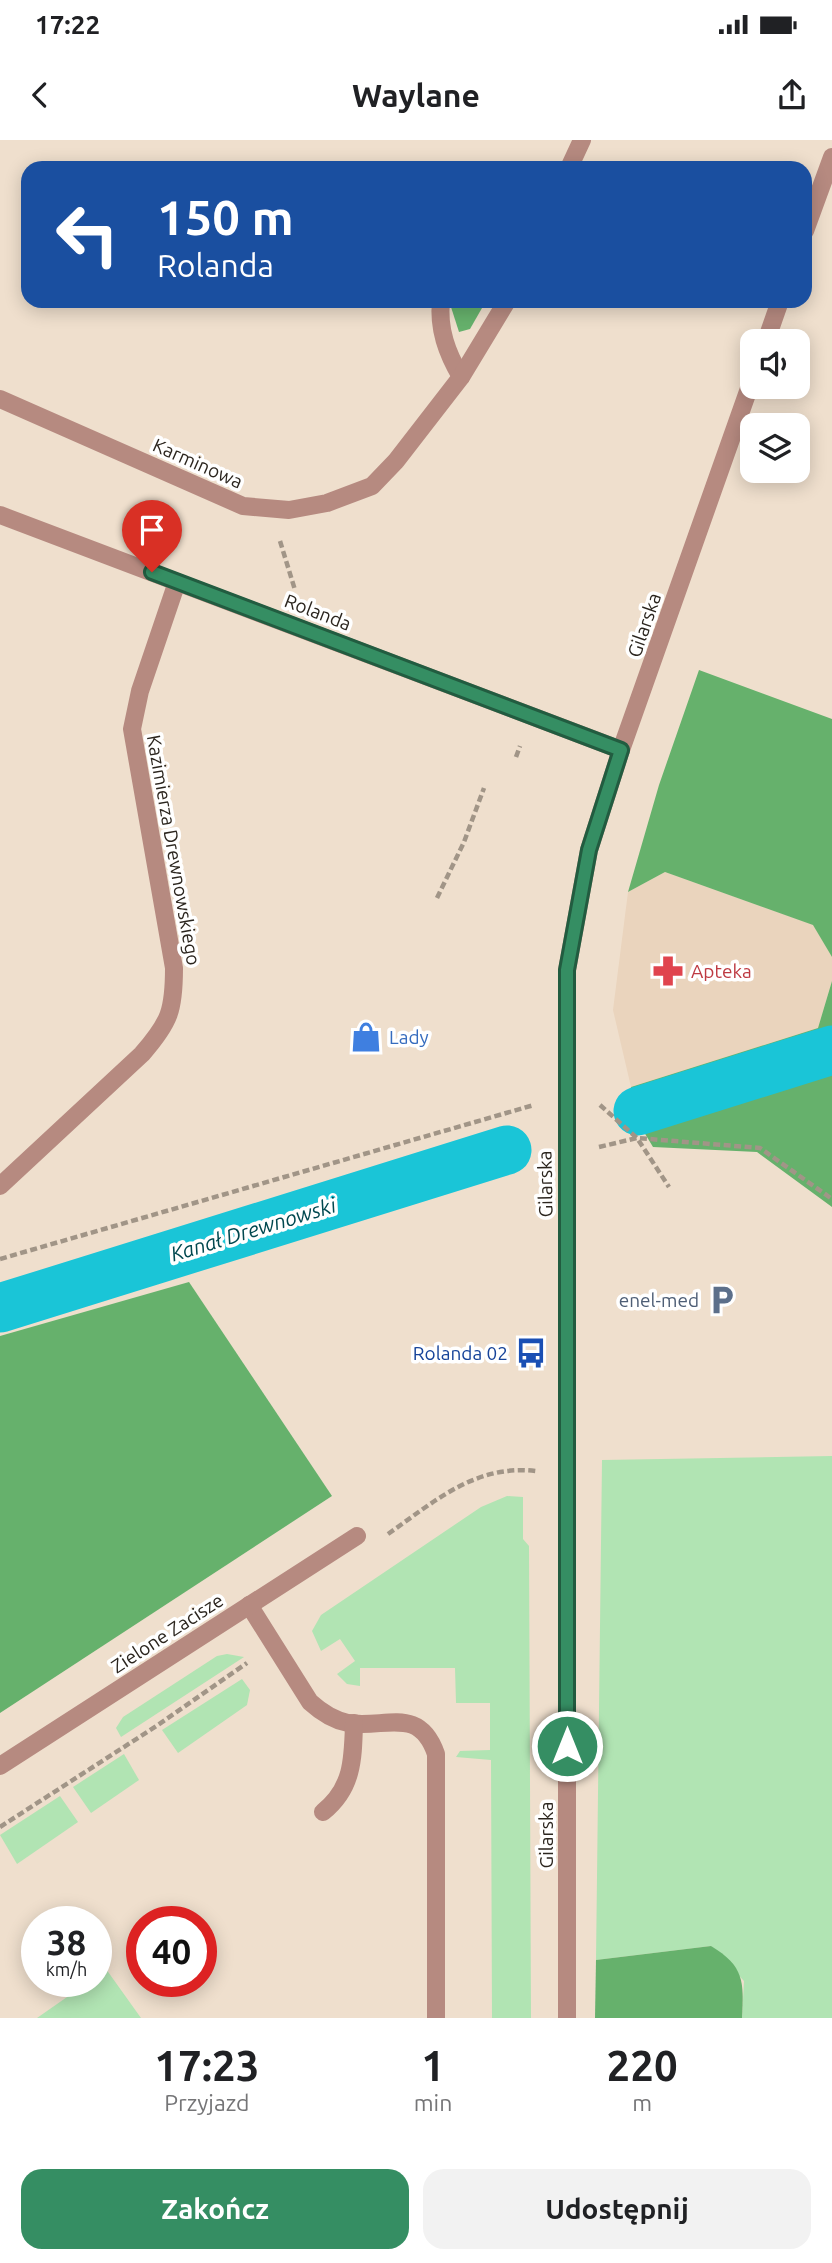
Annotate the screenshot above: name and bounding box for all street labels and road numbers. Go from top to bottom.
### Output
street label: Karminowa [150,433,246,493]
street label: Rolanda [282,589,354,635]
street label: Gilarska [623,590,665,660]
street label: Kazimierza Drewnowskiego [143,733,205,967]
street label: Gilarska [533,1150,557,1218]
street label: Zielone Zacisze [107,1589,227,1677]
street label: Gilarska [535,1802,557,1868]

